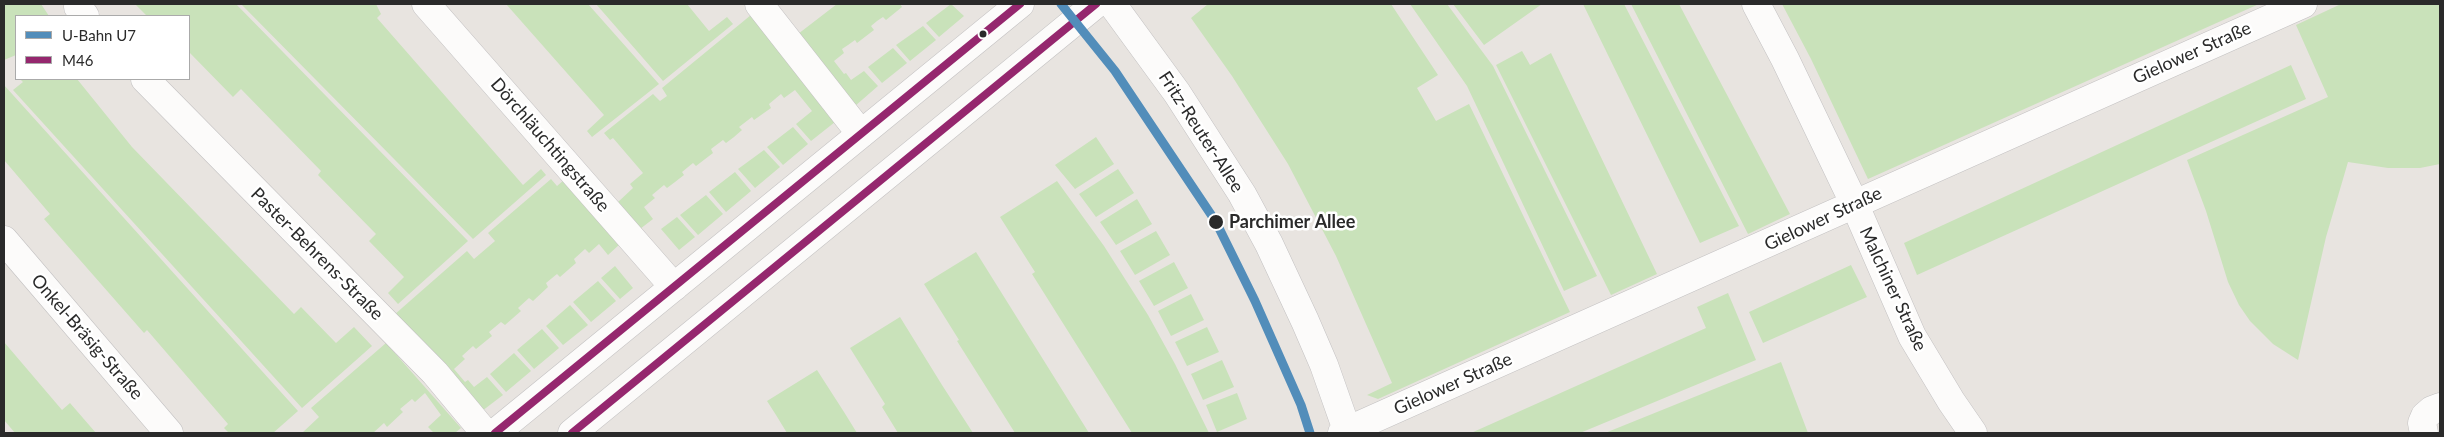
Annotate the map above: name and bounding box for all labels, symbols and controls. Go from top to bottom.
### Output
legend [15,15,190,80]
street label: Gielower Straße [2130,17,2254,89]
text: U-Bahn U7 [62,26,136,44]
unlabelled marker [978,29,988,39]
text: M46 [62,51,93,69]
street label: Fritz-Reuter-Allee [1154,67,1248,197]
street label: Dörchläuchtingstraße [486,74,614,216]
street label: Gielower Straße [1761,182,1885,256]
street label: Paster-Behrens-Straße [246,183,388,325]
place label: Parchimer Allee [1229,211,1355,233]
marker: Parchimer Allee [1207,213,1225,231]
street label: Malchiner Straße [1855,224,1931,354]
street label: Onkel-Bräsig-Straße [27,270,147,404]
street label: Gielower Straße [1391,348,1515,420]

